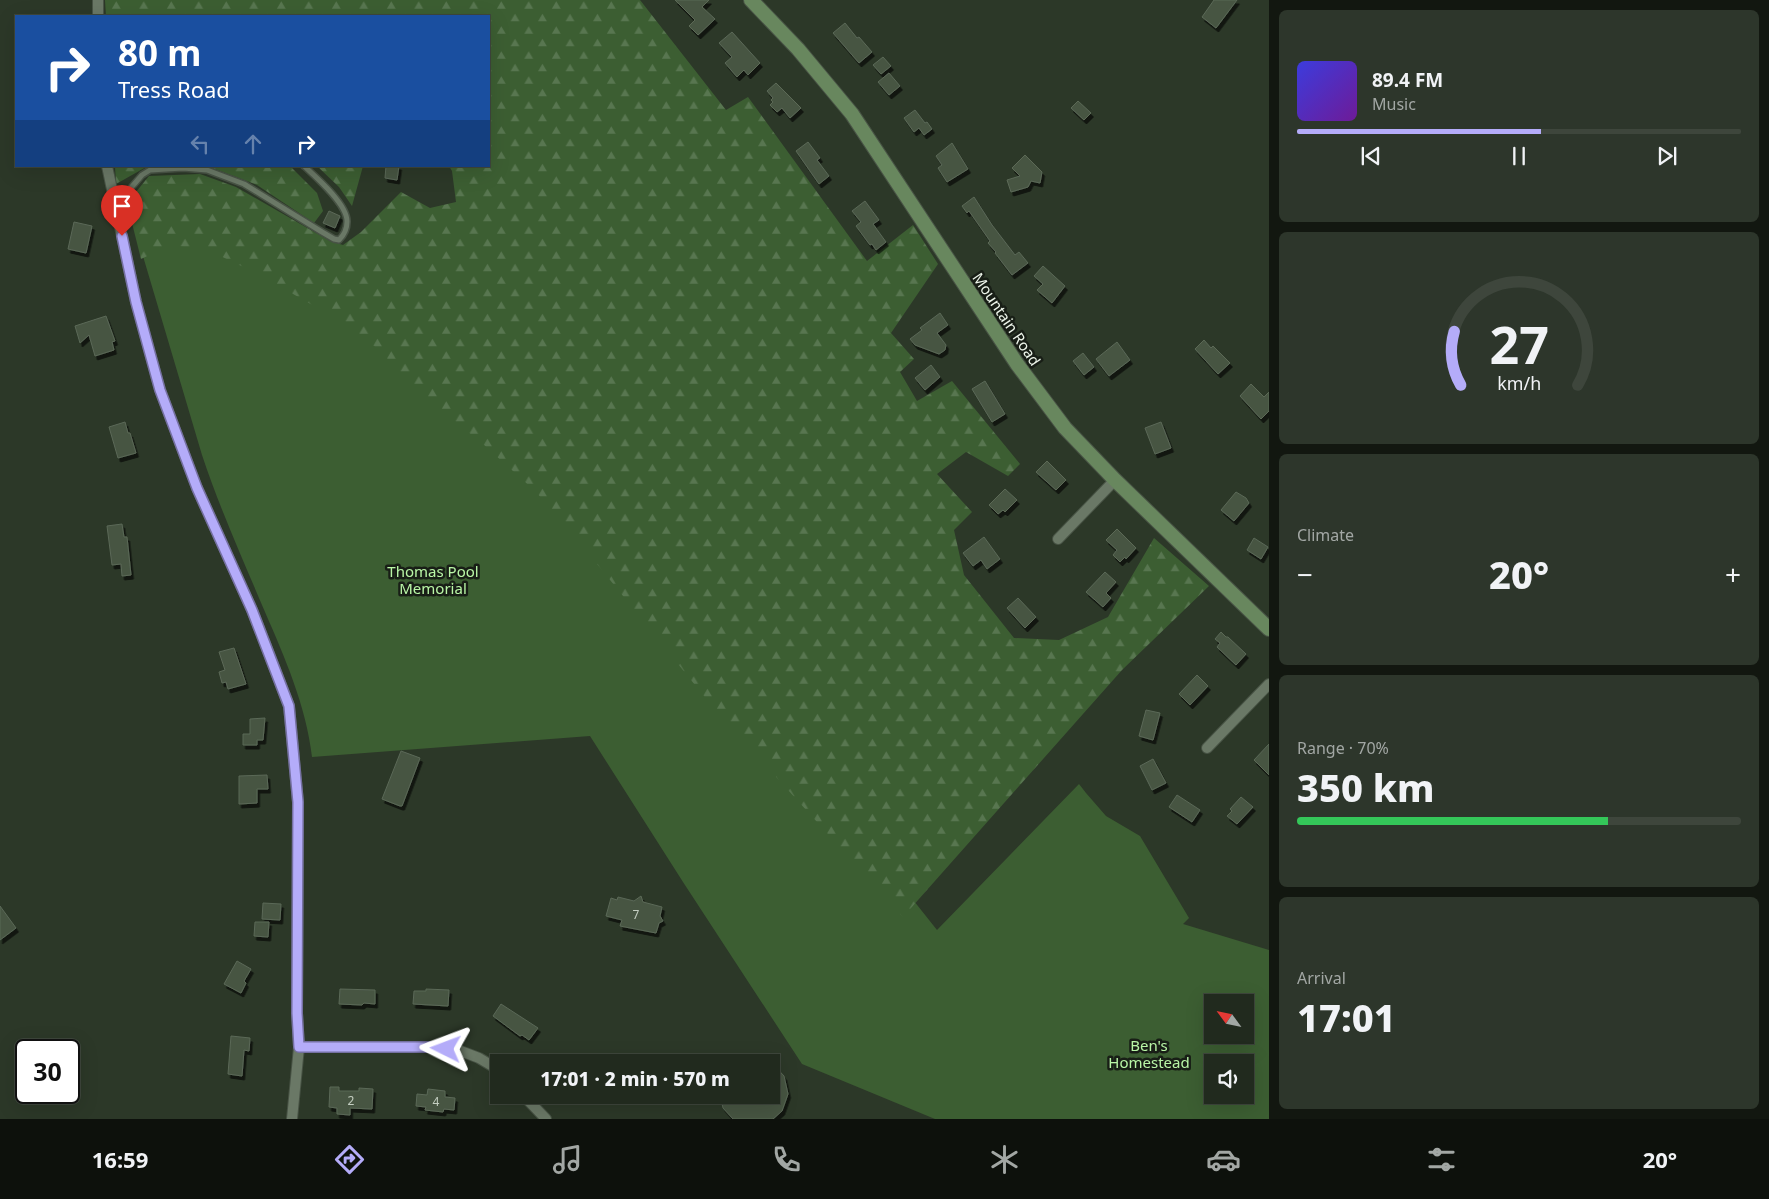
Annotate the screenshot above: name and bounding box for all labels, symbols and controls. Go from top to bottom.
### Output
text: 80 m [118,29,201,76]
icon: right [35,35,100,100]
text: 89.4 FM [1372,67,1443,93]
text: Tress Road [118,74,230,104]
text: Music [1372,93,1416,115]
icon: left [186,130,214,158]
icon: ahead [239,130,267,158]
icon: right [292,130,320,158]
icon: previous [1357,142,1385,170]
icon: pause [1505,142,1533,170]
icon: next [1653,142,1681,170]
pin [101,185,143,236]
icon: arrive [108,192,136,220]
street label: Mountain Road [968,269,1046,369]
text: 27 [1489,308,1549,379]
text: km/h [1497,371,1541,395]
text: Climate [1297,524,1354,546]
text: 20° [1489,548,1549,600]
text: − [1297,555,1313,593]
text: + [1725,555,1741,593]
park label: Thomas Pool Memorial [387,561,479,598]
text: Range · 70% [1297,737,1389,759]
text: 350 km [1297,761,1435,813]
house number: 7 [633,906,640,923]
text: Arrival [1297,967,1346,989]
text: 17:01 [1297,991,1396,1043]
north arrow [1204,994,1254,1044]
map controls [1204,994,1254,1104]
position arrow [419,1022,471,1074]
park label: Ben's Homestead [1108,1035,1190,1072]
speed limit sign: 30 [15,1039,80,1104]
button: sound [1204,1054,1254,1104]
text: 17:01 · 2 min · 570 m [540,1066,730,1092]
house number: 2 [348,1092,355,1109]
house number: 4 [433,1093,440,1110]
icon: directions [332,1142,367,1177]
icon: music [550,1142,585,1177]
icon: phone [769,1142,804,1177]
icon: climate [987,1142,1022,1177]
icon: car [1206,1142,1241,1177]
icon: filters [1424,1142,1459,1177]
text: 16:59 [92,1144,148,1174]
text: 20° [1643,1144,1677,1174]

